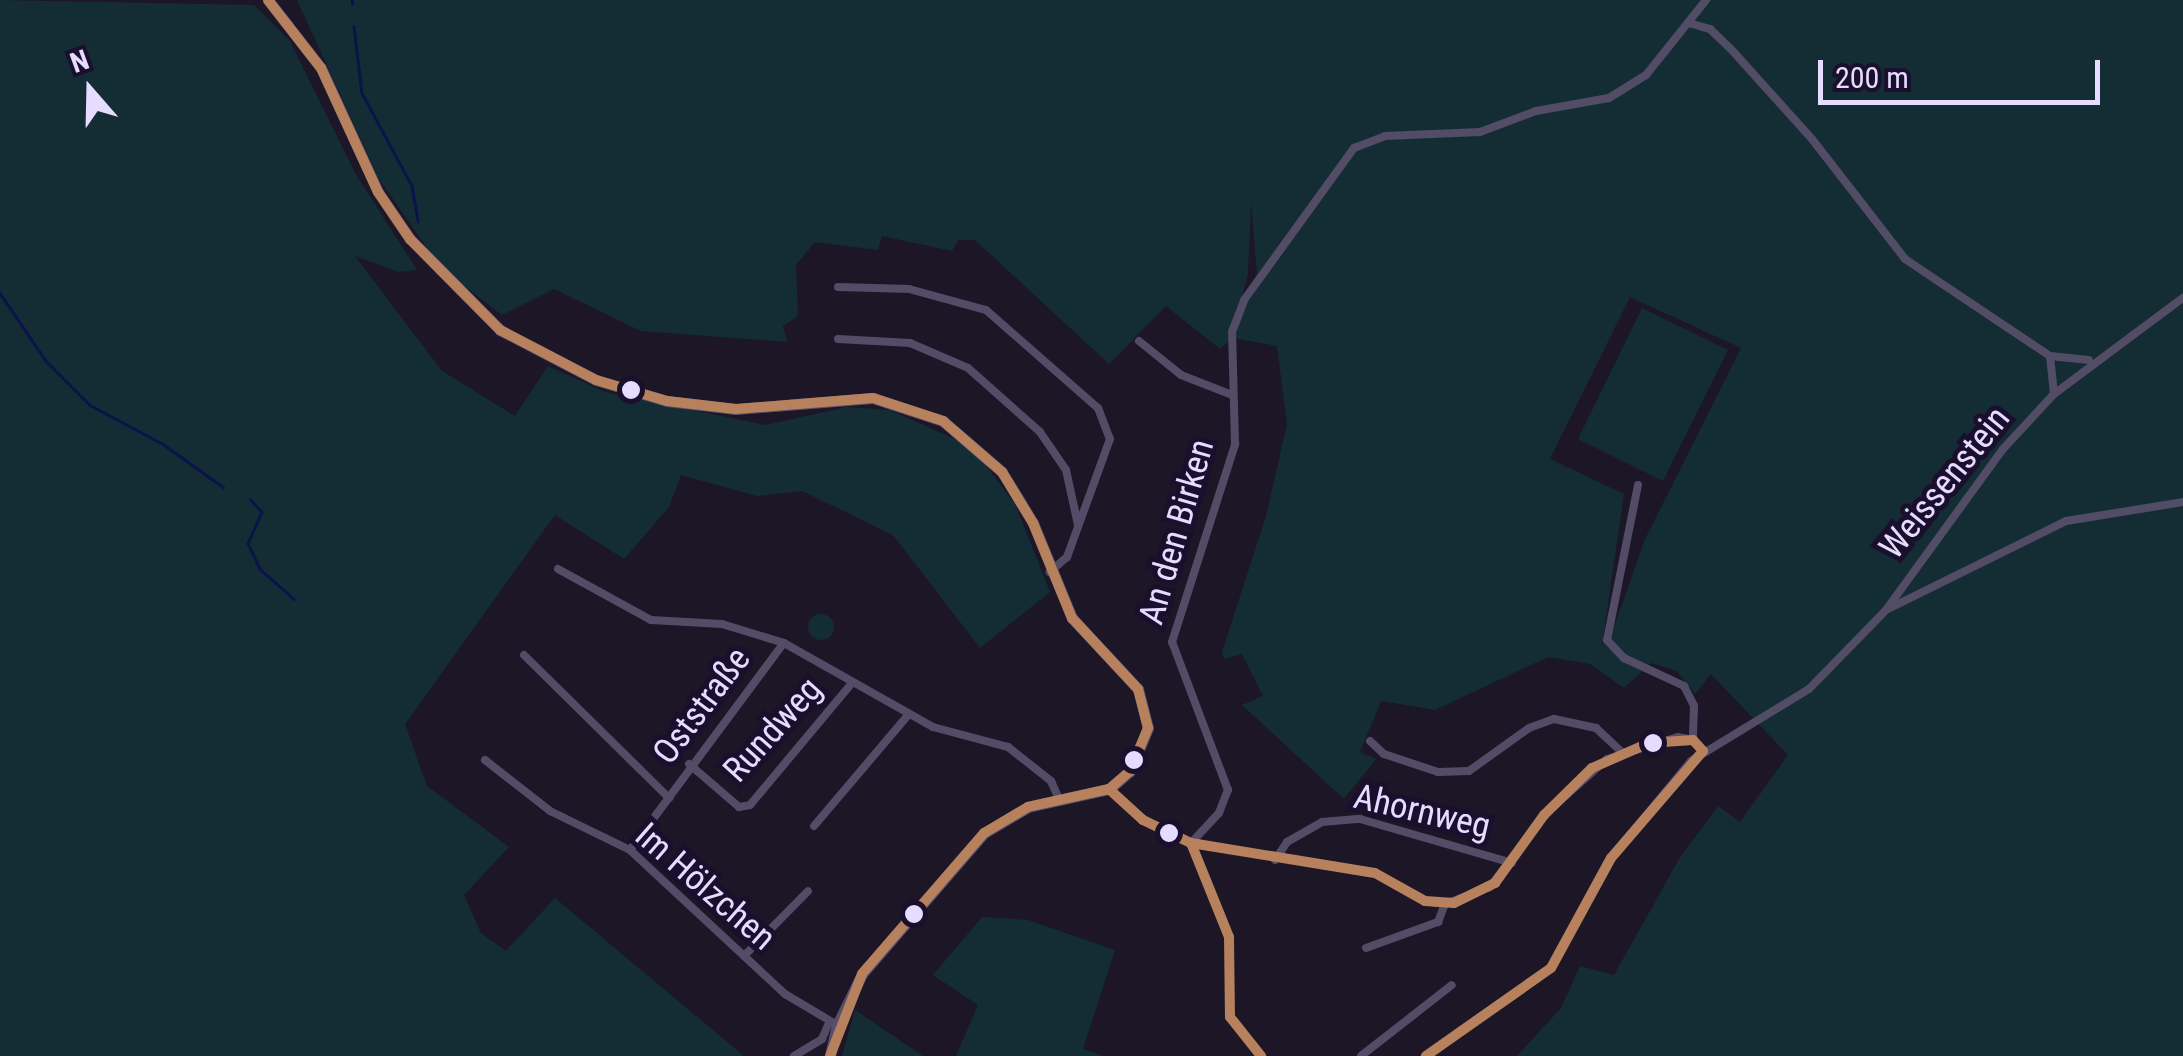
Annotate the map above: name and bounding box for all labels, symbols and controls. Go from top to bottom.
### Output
north arrow [40,40,140,140]
scale bar [1823,40,2106,102]
text: N [66,43,93,80]
text: 200 m [1835,60,1909,95]
unlabelled marker [621,380,641,400]
street label: Weissenstein [1871,398,2019,568]
street label: An den Birken [1131,435,1223,629]
street label: Oststraße [645,639,759,773]
street label: Rundweg [715,669,831,791]
unlabelled marker [1643,733,1663,753]
unlabelled marker [1124,750,1144,770]
street label: Ahornweg [1350,776,1494,848]
street label: Im Hölzchen [626,815,784,959]
unlabelled marker [1159,823,1179,843]
unlabelled marker [904,904,924,924]

